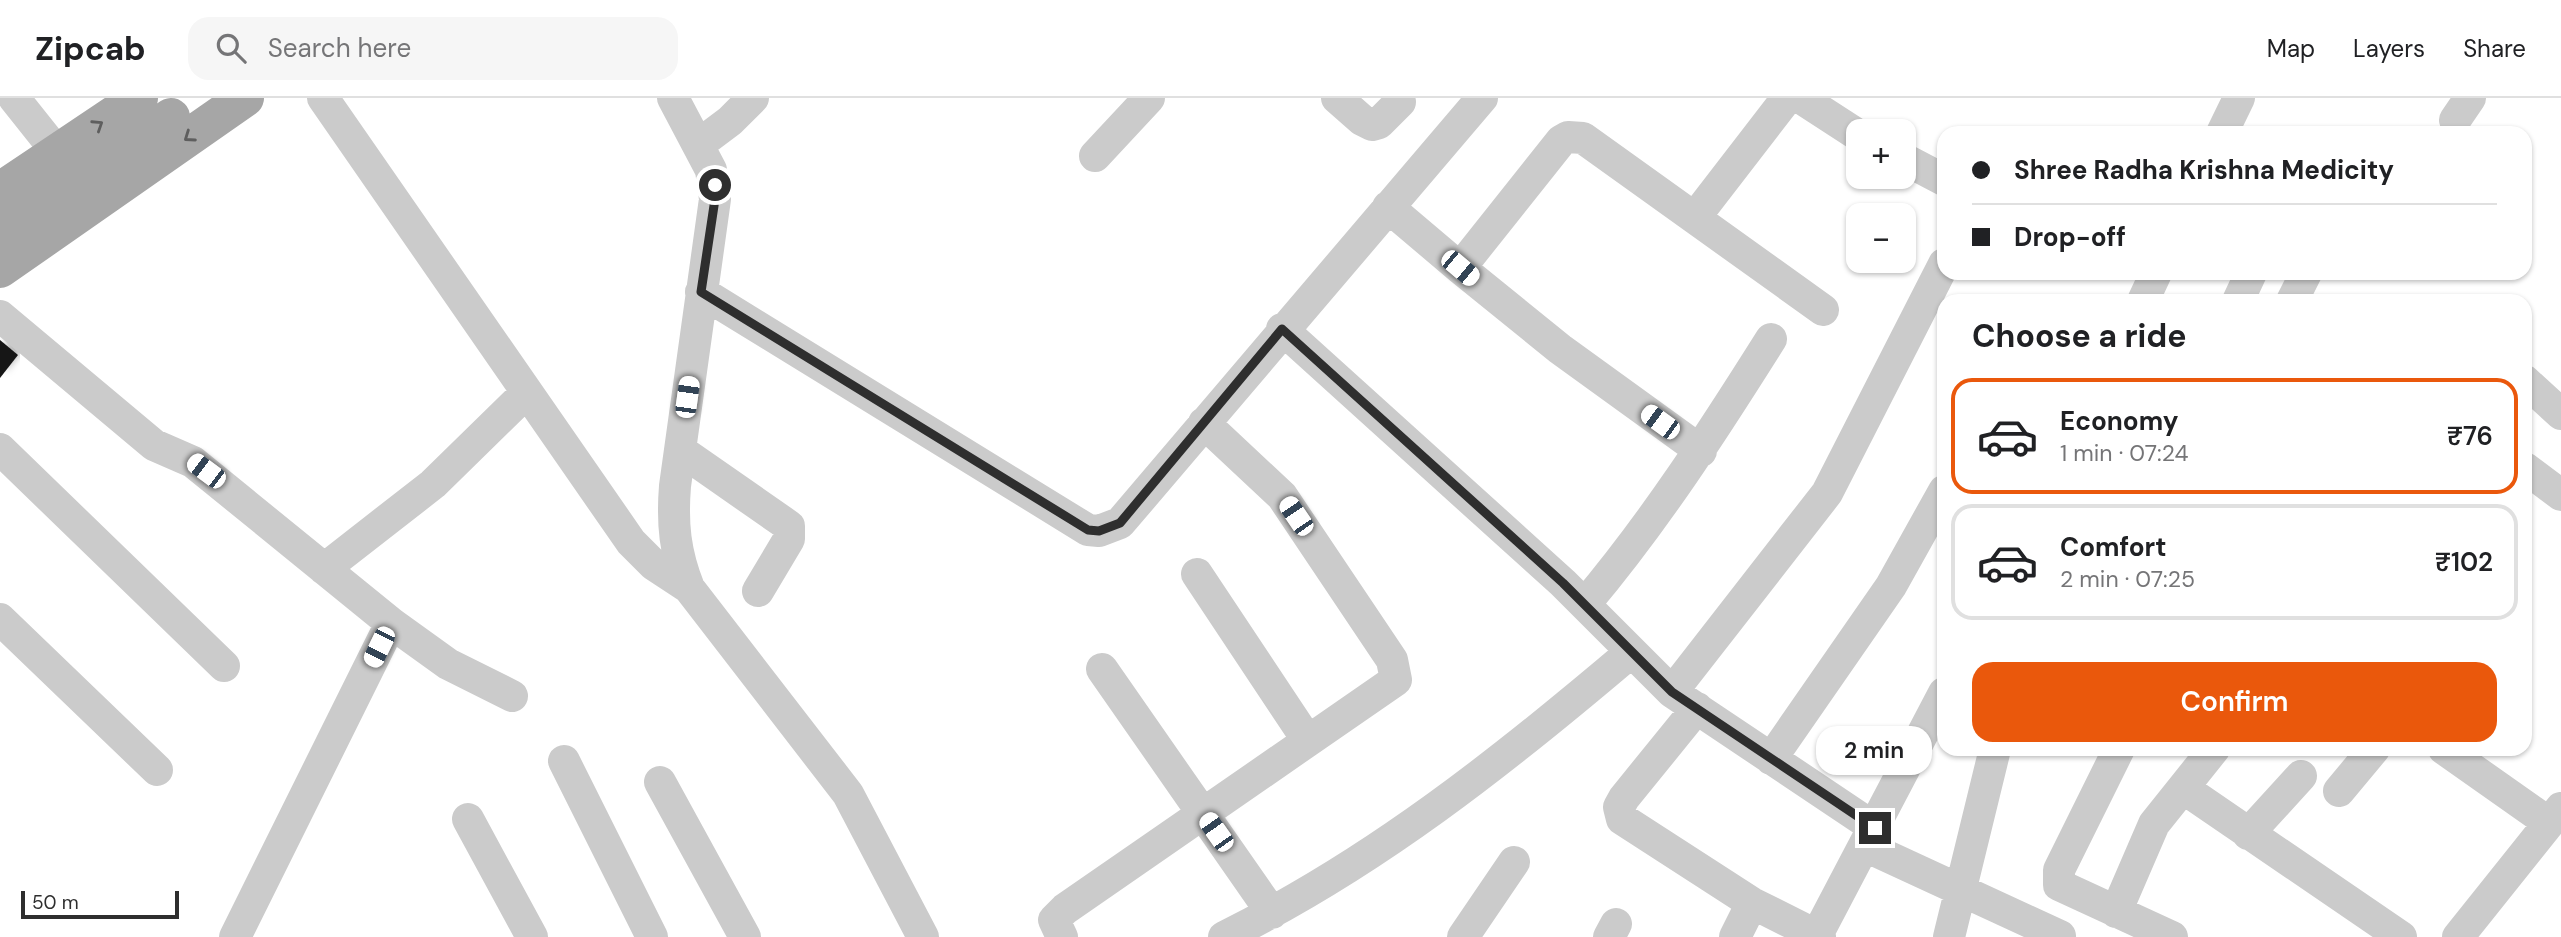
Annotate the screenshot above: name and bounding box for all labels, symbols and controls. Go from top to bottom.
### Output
search box [188,17,678,80]
text: Zipcab [35,27,146,70]
icon: search [212,29,250,67]
text: Search here [268,31,411,65]
text: Map [2267,33,2315,64]
text: Layers [2353,33,2425,64]
text: Share [2463,33,2526,64]
map controls [1846,119,1916,273]
button: + [1846,119,1916,189]
one-way arrow [90,121,103,133]
one-way arrow [184,129,197,141]
text: Shree Radha Krishna Medicity [2014,153,2394,187]
route start [699,169,731,201]
button: − [1846,203,1916,273]
text: Drop-off [2014,220,2126,254]
car [1438,246,1483,290]
text: Choose a ride [1972,315,2187,357]
car [674,375,701,419]
car [1637,401,1684,443]
text: Economy [2060,404,2178,438]
icon: car [1976,405,2039,468]
text: ₹76 [2447,419,2493,453]
text: 1 min · 07:24 [2060,438,2188,468]
car [183,450,230,492]
car [1276,493,1317,539]
text: Comfort [2060,530,2166,564]
icon: car [1976,531,2039,594]
text: ₹102 [2435,545,2493,579]
text: 2 min · 07:25 [2060,564,2195,594]
car [361,624,398,670]
button: Confirm [1972,662,2497,742]
callout: 2 min [1817,726,1933,776]
text: 2 min [1844,735,1904,765]
car [1196,809,1237,855]
route end [1859,812,1891,844]
scale bar [21,888,178,920]
text: 50 m [32,890,79,915]

